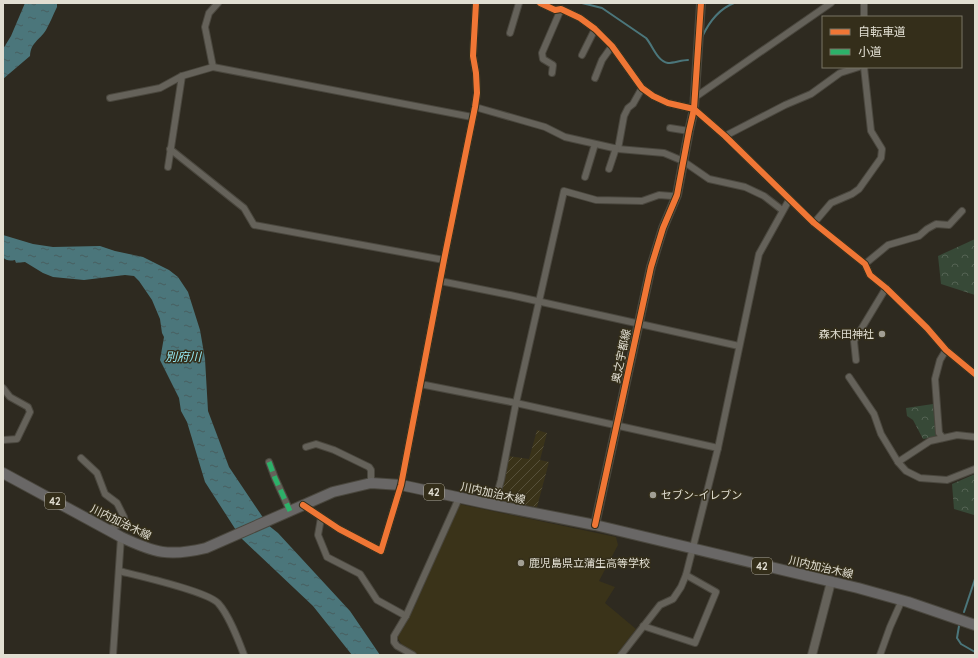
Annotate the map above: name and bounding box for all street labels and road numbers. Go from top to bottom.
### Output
street label: 奥之宇都線 [608,328,634,384]
street label: 川内加治木線 [459,479,527,507]
road number: 42 [424,484,444,500]
road number: 42 [45,493,65,509]
street label: 川内加治木線 [88,501,154,543]
street label: 川内加治木線 [787,553,855,581]
road number: 42 [752,558,772,574]

